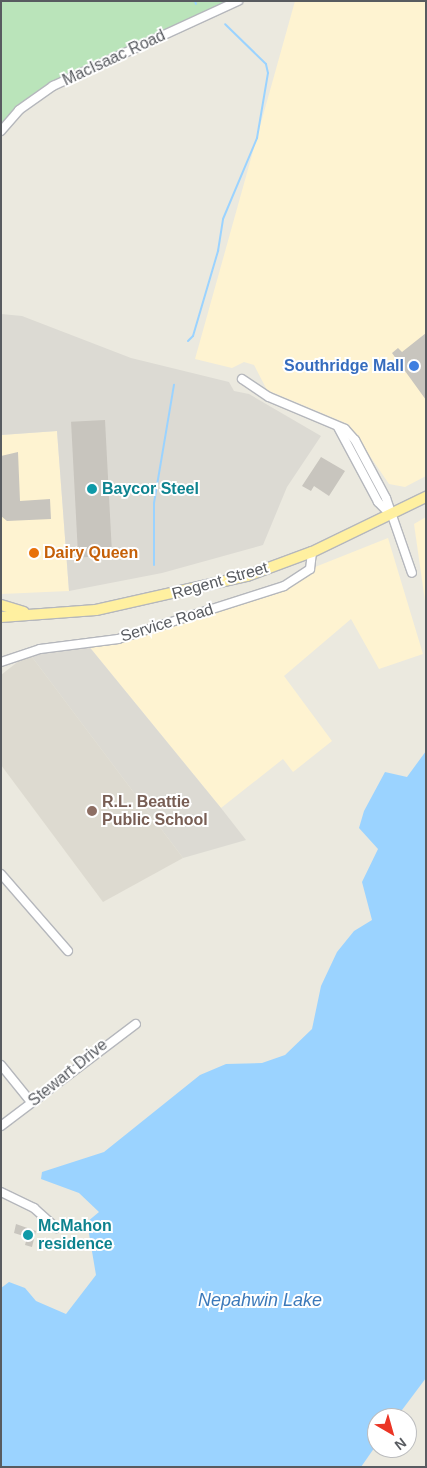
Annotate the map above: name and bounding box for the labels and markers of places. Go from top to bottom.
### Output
place label: Southridge Mall [284,356,404,376]
marker: Southridge Mall [408,360,420,372]
place label: Baycor Steel [102,479,199,499]
marker: Baycor Steel [86,483,98,495]
place label: Dairy Queen [44,543,138,563]
marker: Dairy Queen [28,547,40,559]
place label: R.L. Beattie Public School [102,792,208,830]
marker: R.L. Beattie Public School [86,805,98,817]
place label: McMahon residence [38,1216,113,1254]
marker: McMahon residence [22,1229,34,1241]

